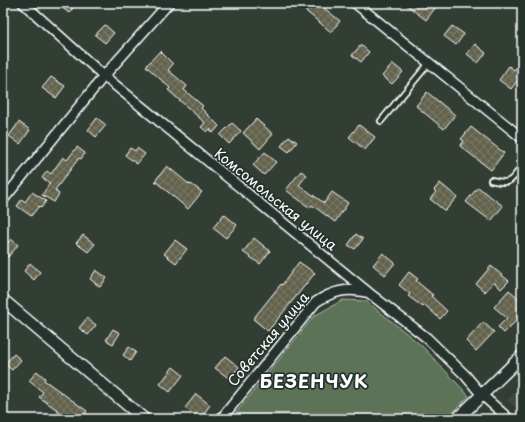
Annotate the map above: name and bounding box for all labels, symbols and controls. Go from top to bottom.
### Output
street label: Комсомольская улица [210,143,342,255]
street label: Советская улица [222,287,314,391]
district label: БЕЗЕНЧУК [260,367,368,394]

